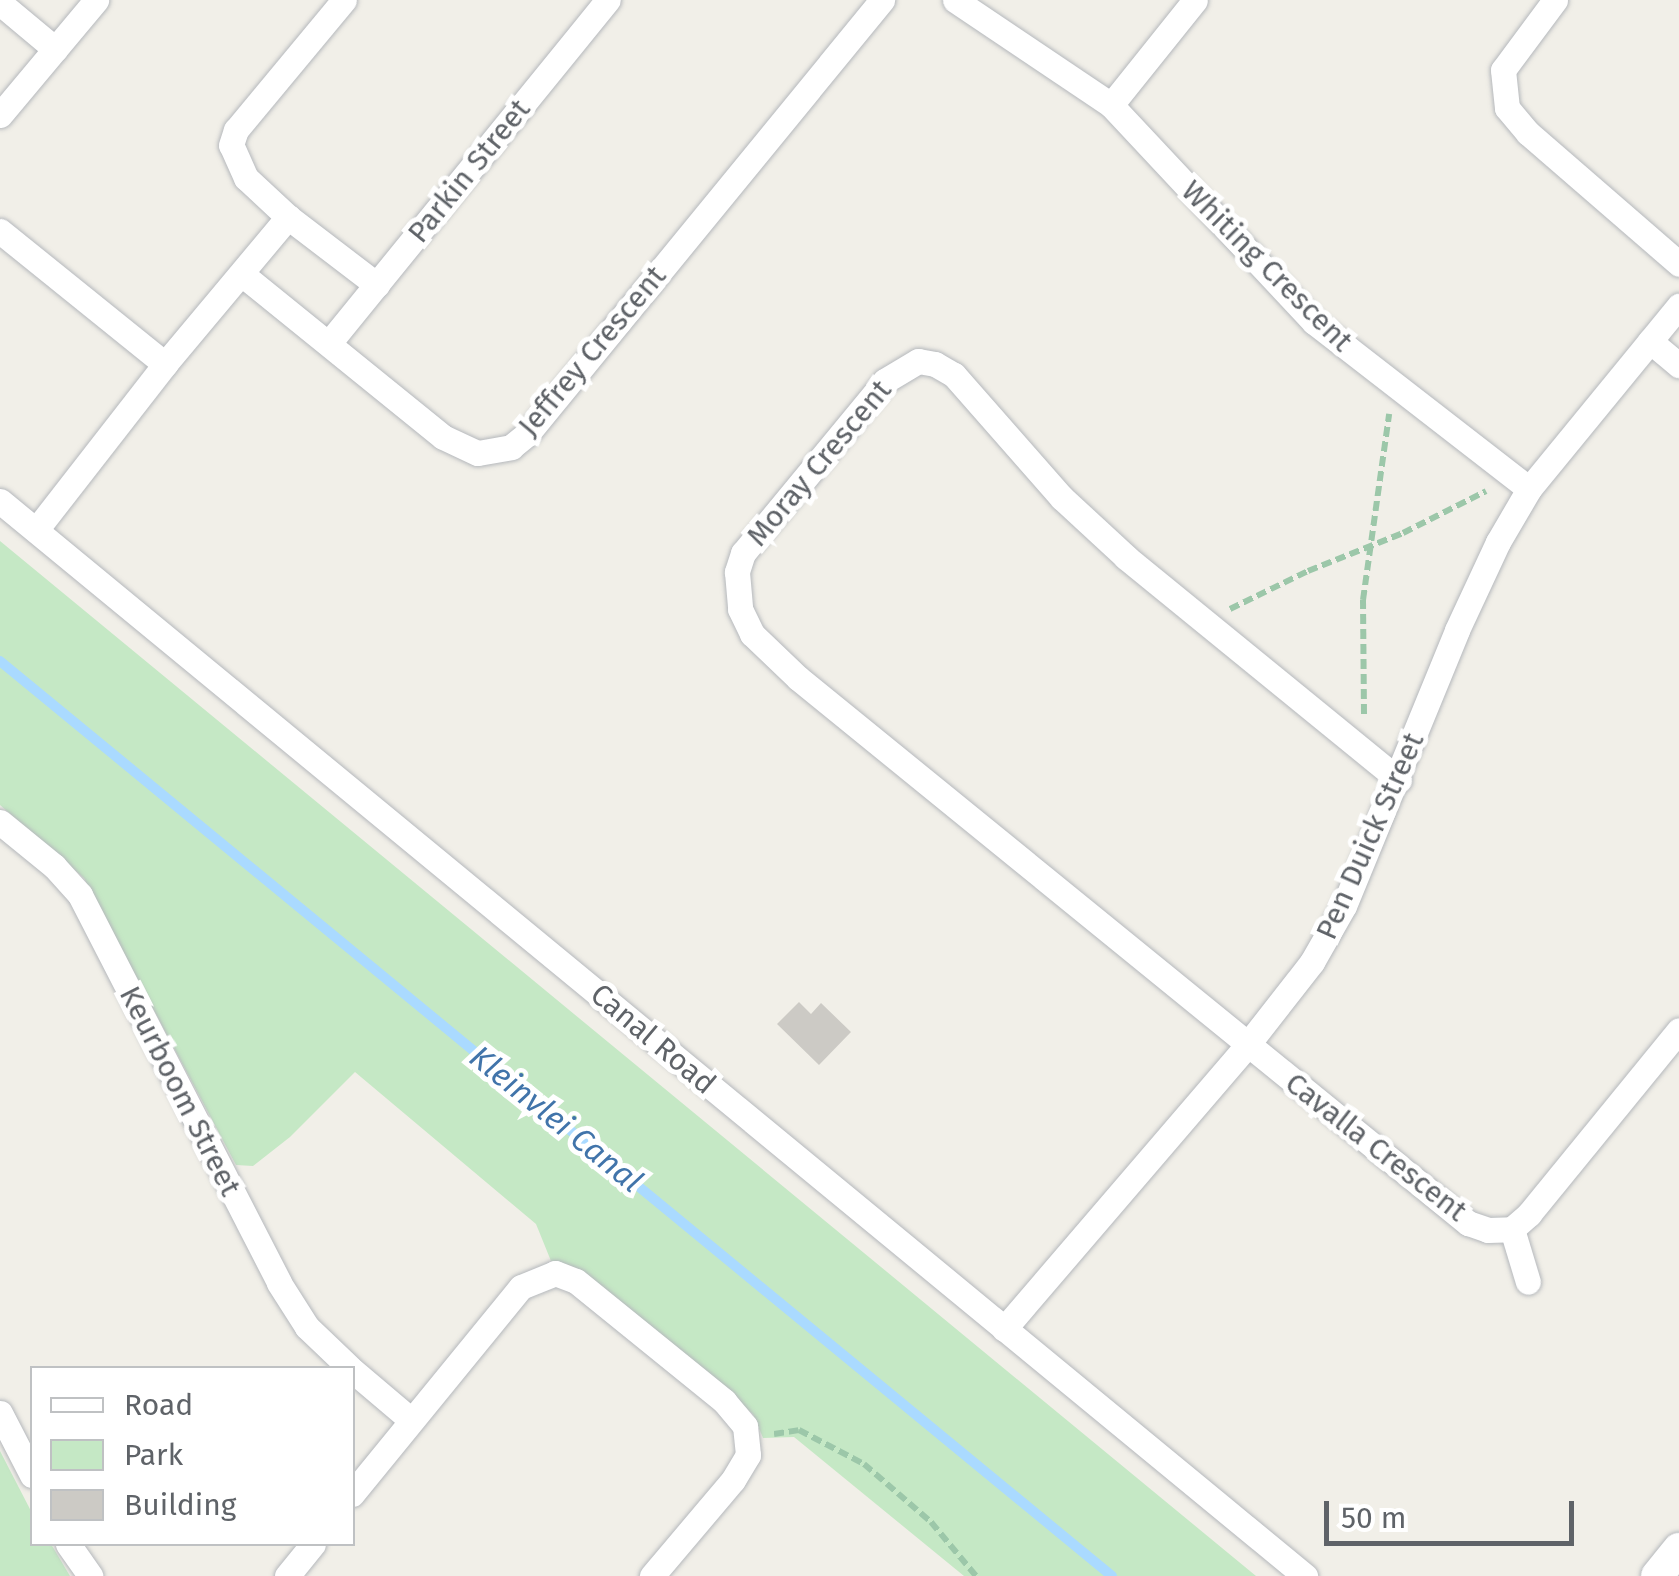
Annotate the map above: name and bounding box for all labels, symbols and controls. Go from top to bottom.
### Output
street label: Parkin Street [400,92,538,250]
street label: Whiting Crescent [1174,173,1360,359]
street label: Jeffrey Crescent [510,259,674,443]
street label: Moray Crescent [739,373,899,553]
street label: Pen Duick Street [1308,727,1432,945]
street label: Canal Road [583,976,723,1102]
street label: Keurboom Street [112,980,248,1202]
water label: Kleinvlei Canal [462,1038,650,1200]
street label: Cavalla Crescent [1278,1065,1474,1229]
legend [30,1366,355,1546]
text: Road [124,1387,193,1423]
text: Park [124,1437,183,1473]
scale bar [1329,1481,1579,1543]
text: Building [124,1487,236,1523]
text: 50 m [1341,1500,1406,1536]

